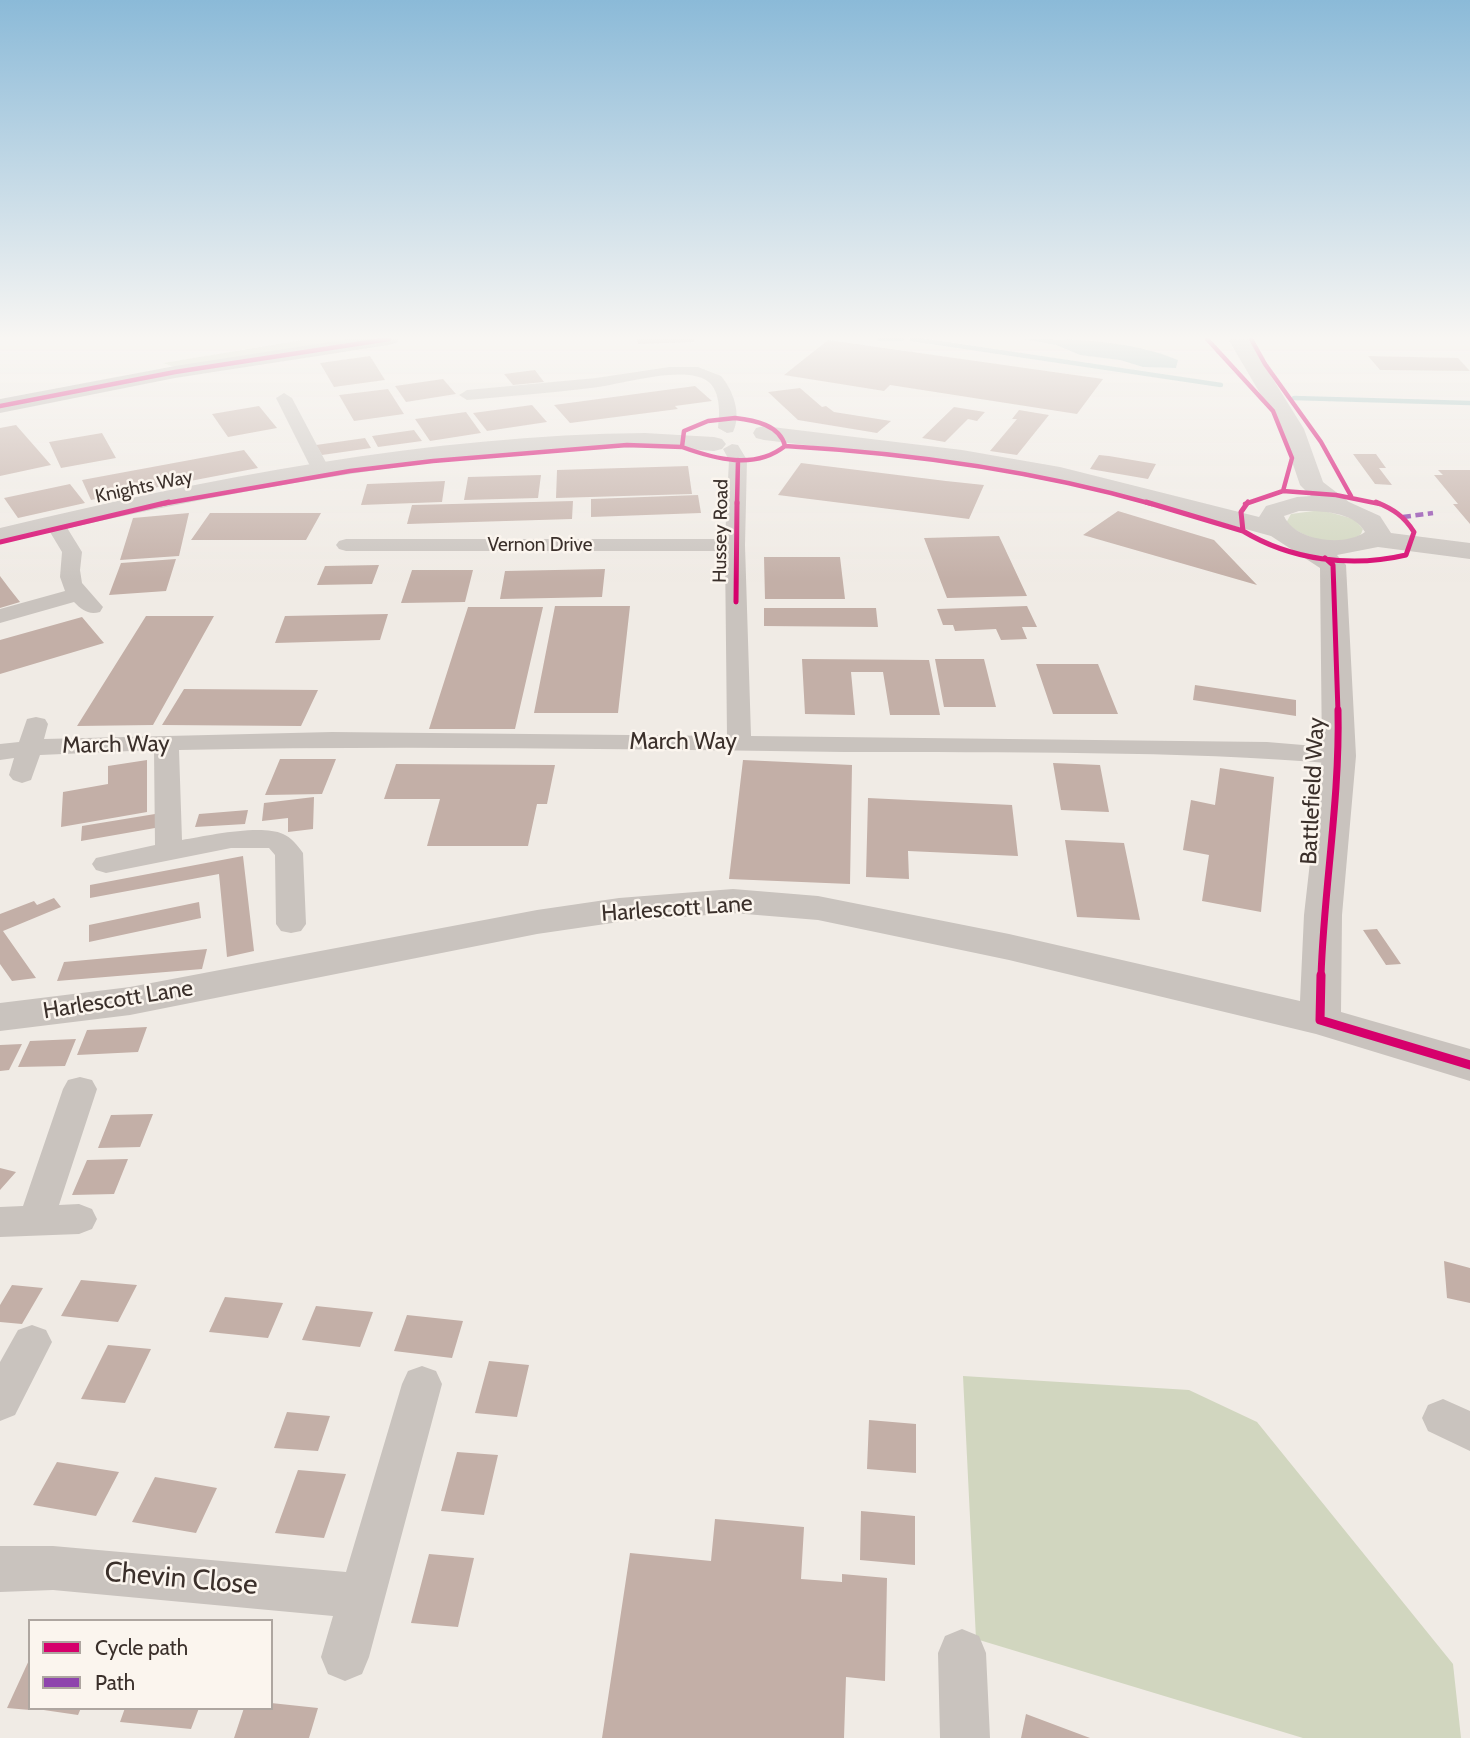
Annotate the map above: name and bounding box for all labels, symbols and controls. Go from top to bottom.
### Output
street label: Knights Way [93,466,195,508]
street label: Hussey Road [709,479,733,583]
street label: Vernon Drive [488,534,592,556]
street label: Battlefield Way [1295,717,1331,865]
street label: March Way [629,728,737,756]
street label: March Way [62,730,170,760]
street label: Harlescott Lane [600,890,754,928]
street label: Harlescott Lane [41,975,195,1025]
street label: Chevin Close [103,1556,259,1602]
legend [28,1619,273,1710]
text: Cycle path [95,1635,188,1660]
text: Path [95,1670,135,1695]

